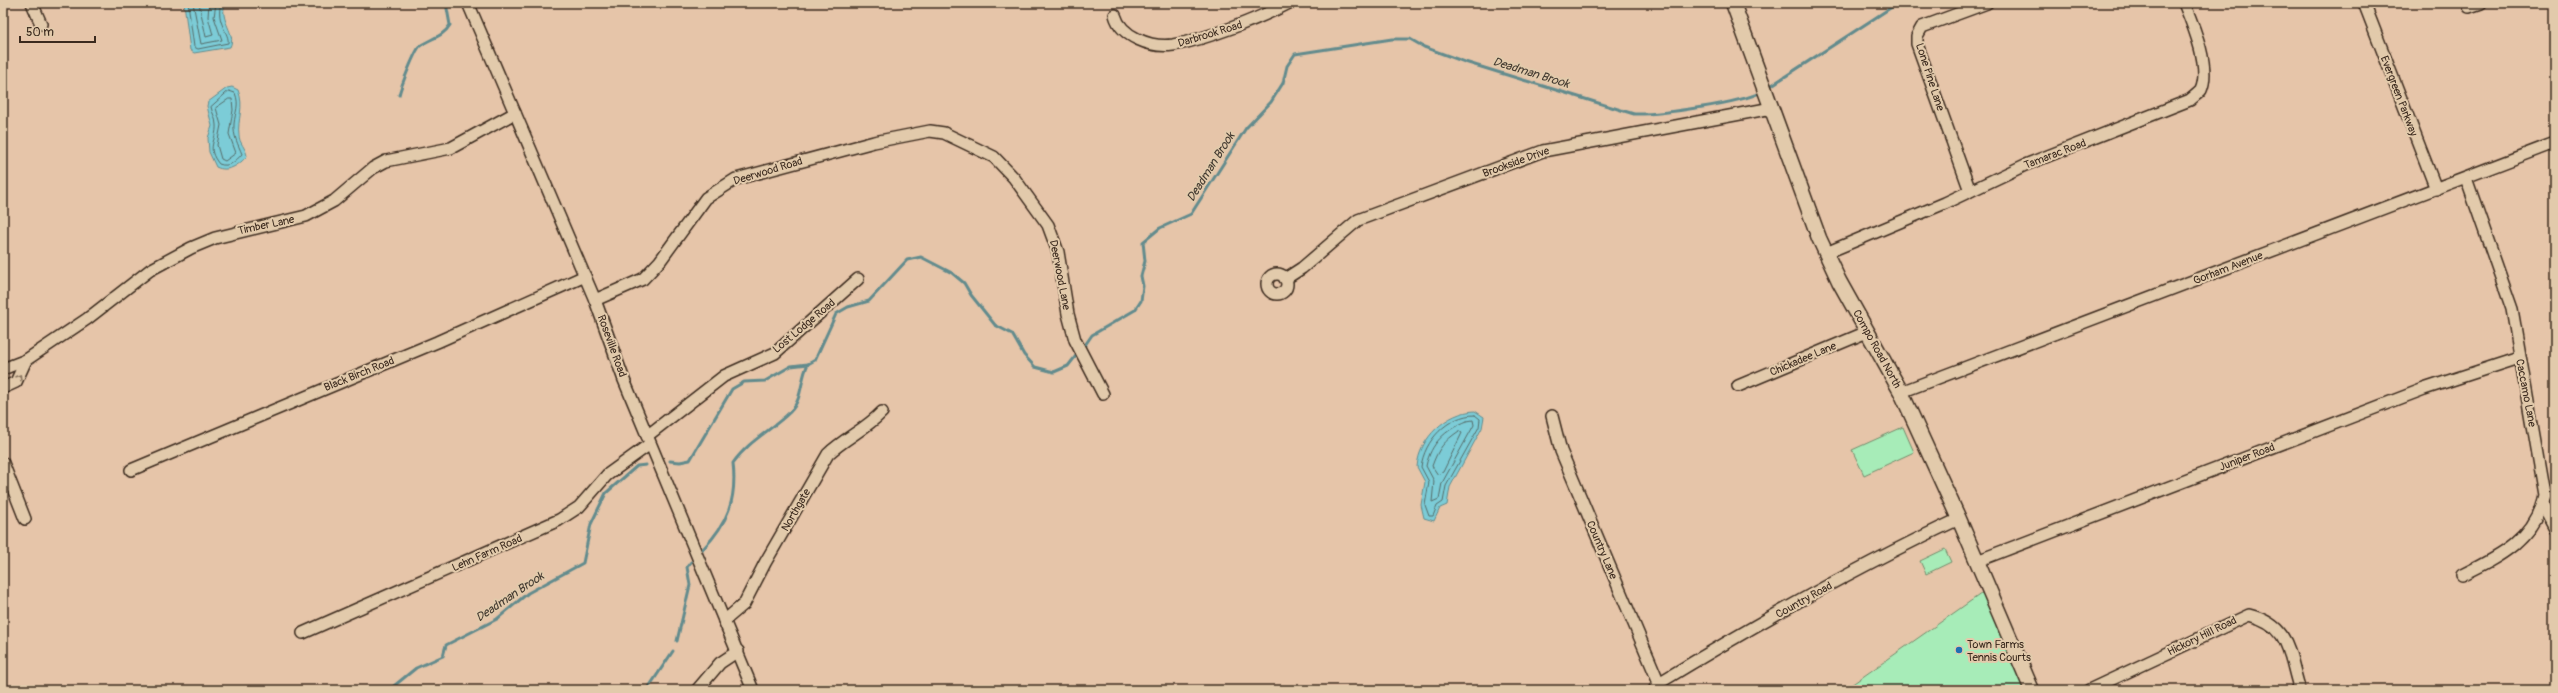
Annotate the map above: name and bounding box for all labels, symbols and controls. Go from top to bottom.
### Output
scale bar [20,18,95,44]
street label: Darbrook Road [1176,18,1244,50]
text: 50 m [26,25,54,40]
street label: Lone Pine Lane [1913,41,1947,113]
water label: Deadman Brook [1491,54,1572,92]
street label: Evergreen Parkway [2378,54,2420,138]
water label: Deadman Brook [1184,129,1239,204]
street label: Tamarac Road [2022,136,2088,172]
street label: Brookside Drive [1481,144,1552,180]
street label: Deerwood Road [732,154,804,188]
street label: Timber Lane [237,213,296,237]
street label: Deerwood Lane [1047,239,1073,312]
street label: Gorham Avenue [2191,249,2265,287]
street label: Lost Lodge Road [770,296,838,356]
street label: Compo Road North [1850,308,1904,390]
street label: Roseville Road [595,313,629,379]
street label: Chickadee Lane [1768,339,1839,379]
street label: Black Birch Road [322,354,396,394]
street label: Caccamo Lane [2513,358,2539,429]
one-way arrow [14,374,22,381]
street label: Juniper Road [2217,440,2277,474]
street label: Northgate [779,486,814,534]
street label: Country Lane [1584,519,1620,582]
street label: Lehn Farm Road [450,532,524,574]
water label: Deadman Brook [473,568,548,625]
street label: Country Road [1773,579,1835,621]
street label: Hickory Hill Road [2165,614,2239,658]
place label: Town Farms Tennis Courts [1967,638,2031,664]
marker: Town Farms Tennis Courts [1954,645,1964,655]

